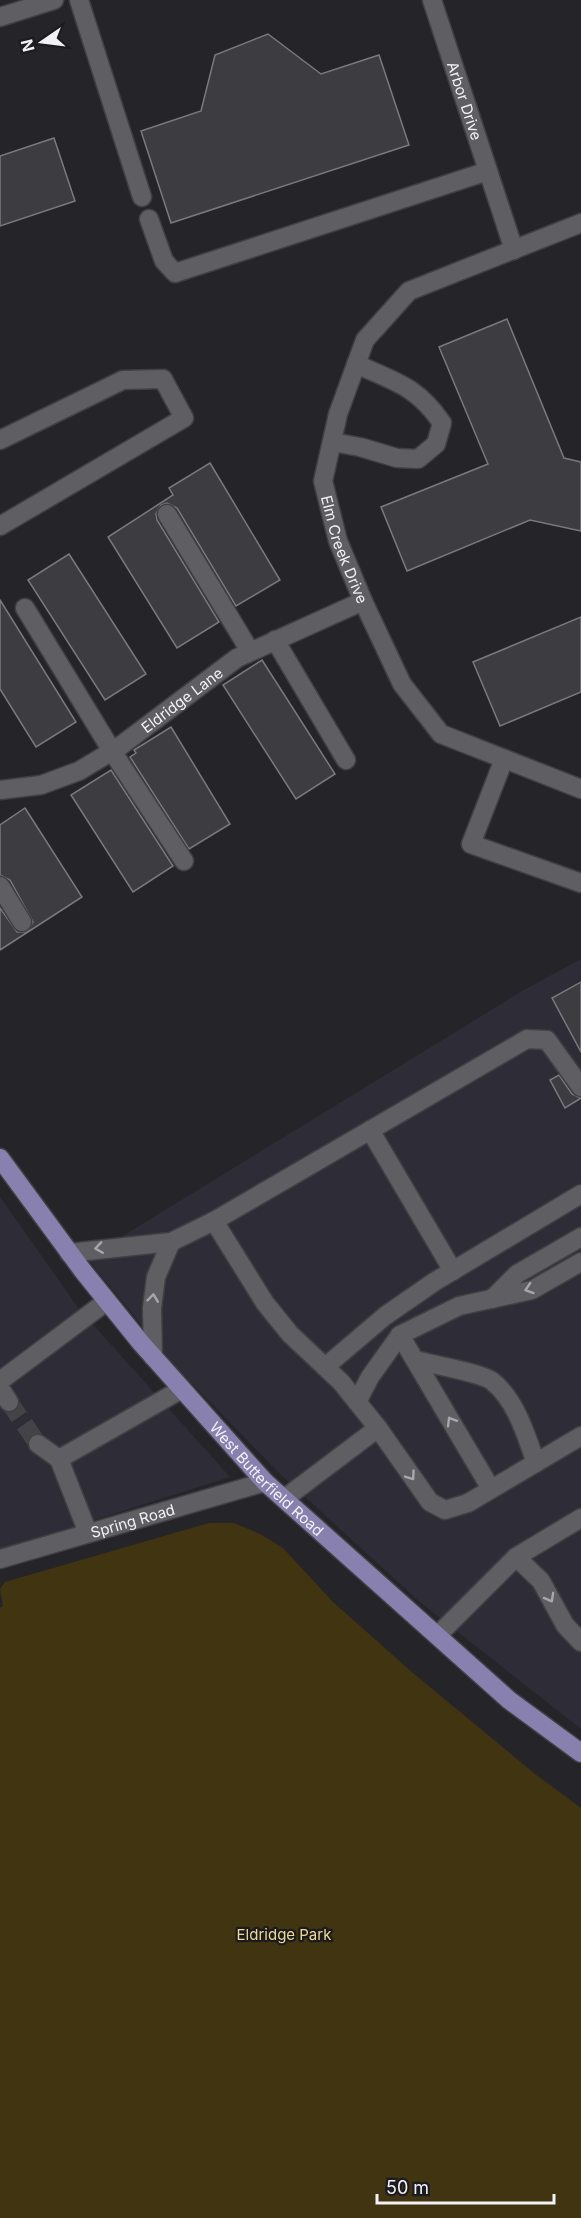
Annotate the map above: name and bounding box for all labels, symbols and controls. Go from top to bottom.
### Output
north arrow [12,12,72,72]
text: N [16,37,39,54]
street label: Arbor Drive [443,59,487,142]
street label: Elm Creek Drive [317,493,372,606]
street label: Eldridge Lane [137,663,226,737]
one-way arrow [94,1242,104,1254]
one-way arrow [525,1282,535,1295]
one-way arrow [147,1294,159,1303]
one-way arrow [446,1417,458,1427]
street label: West Butterfield Road [206,1418,328,1540]
one-way arrow [404,1469,415,1480]
street label: Spring Road [88,1499,177,1542]
one-way arrow [543,1592,554,1602]
park label: Eldridge Park [237,1925,332,1944]
scale bar [377,2167,554,2205]
text: 50 m [386,2177,429,2198]

